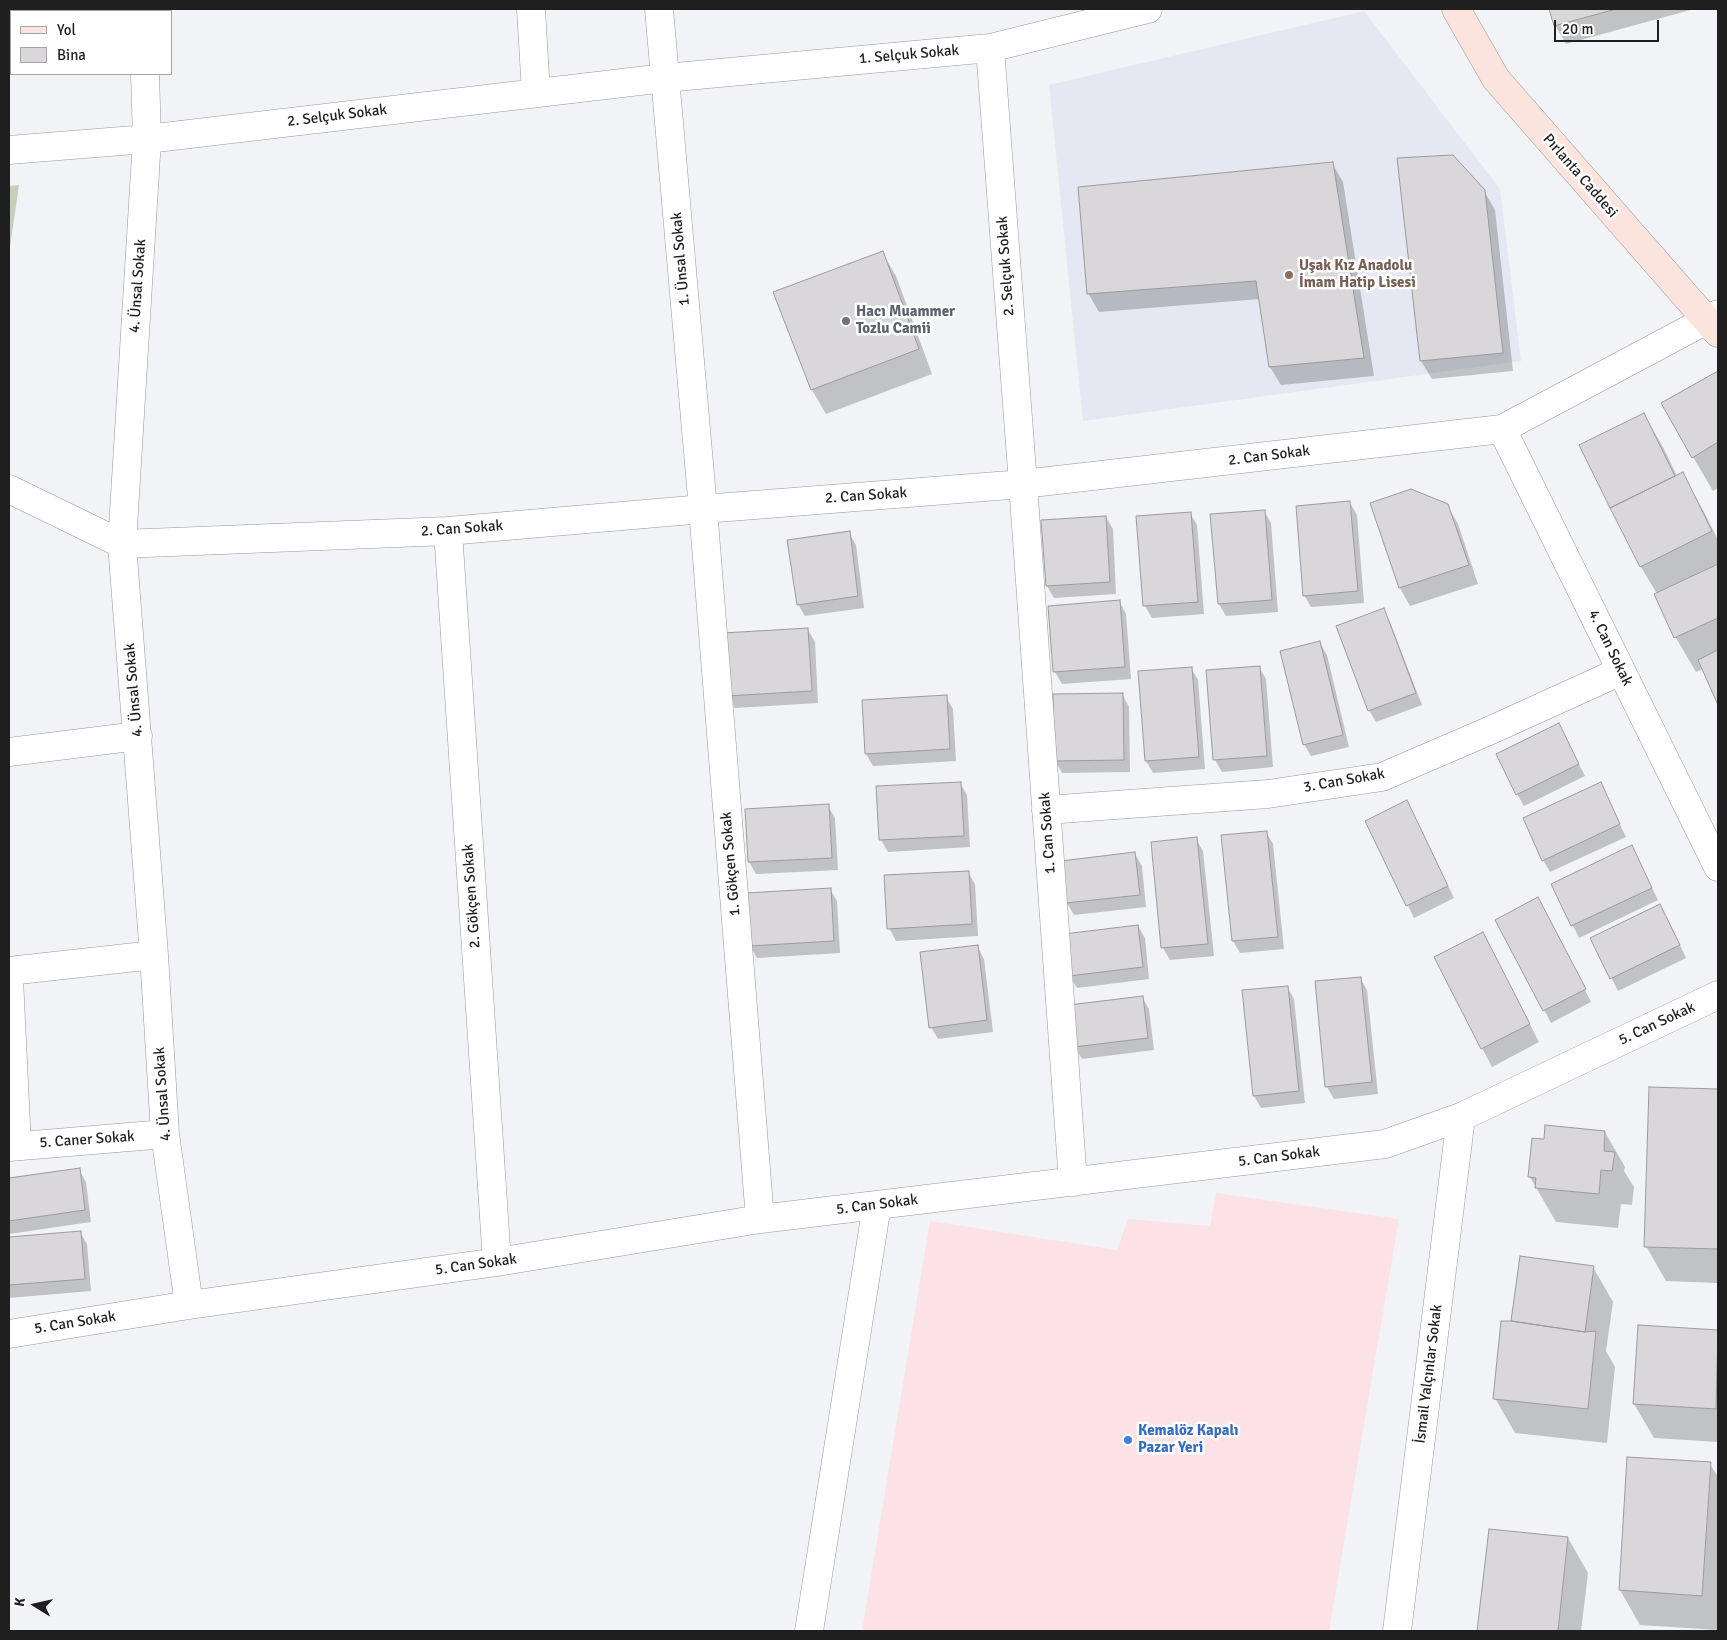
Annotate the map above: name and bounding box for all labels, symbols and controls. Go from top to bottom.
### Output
legend [10,10,172,75]
scale bar [1557,10,1662,42]
text: 20 m [1562,20,1593,38]
text: Yol [57,21,76,39]
street label: 1. Selçuk Sokak [858,42,960,68]
text: Bina [57,46,86,64]
street label: 2. Selçuk Sokak [286,101,388,131]
street label: Pırlanta Caddesi [1539,130,1621,222]
street label: 1. Ünsal Sokak [668,211,694,307]
street label: 2. Selçuk Sokak [994,215,1018,317]
street label: 4. Ünsal Sokak [126,238,150,334]
place label: Uşak Kız Anadolu İmam Hatip Lisesi [1299,257,1416,292]
marker: Uşak Kız Anadolu İmam Hatip Lisesi [1283,269,1295,281]
place label: Hacı Muammer Tozlu Camii [856,303,955,338]
marker: Hacı Muammer Tozlu Camii [840,315,852,327]
street label: 2. Can Sokak [1227,442,1311,470]
street label: 2. Can Sokak [824,484,908,508]
street label: 2. Can Sokak [420,517,504,541]
street label: 4. Can Sokak [1584,607,1636,689]
street label: 4. Ünsal Sokak [121,642,147,738]
street label: 3. Can Sokak [1302,765,1386,797]
street label: 1. Can Sokak [1036,791,1060,875]
street label: 1. Gökçen Sokak [717,811,745,917]
street label: 2. Gökçen Sokak [459,843,485,949]
street label: 5. Can Sokak [1616,998,1698,1050]
street label: 4. Ünsal Sokak [151,1046,175,1142]
street label: 5. Caner Sokak [39,1128,135,1152]
street label: 5. Can Sokak [1237,1143,1321,1171]
street label: 5. Can Sokak [835,1191,919,1219]
street label: 5. Can Sokak [434,1250,518,1280]
street label: İsmail Yalçınlar Sokak [1412,1303,1446,1445]
street label: 5. Can Sokak [33,1308,117,1338]
place label: Kemalöz Kapalı Pazar Yeri [1138,1422,1238,1457]
marker: Kemalöz Kapalı Pazar Yeri [1122,1434,1134,1446]
north arrow [10,1580,60,1630]
text: K [11,1597,29,1608]

